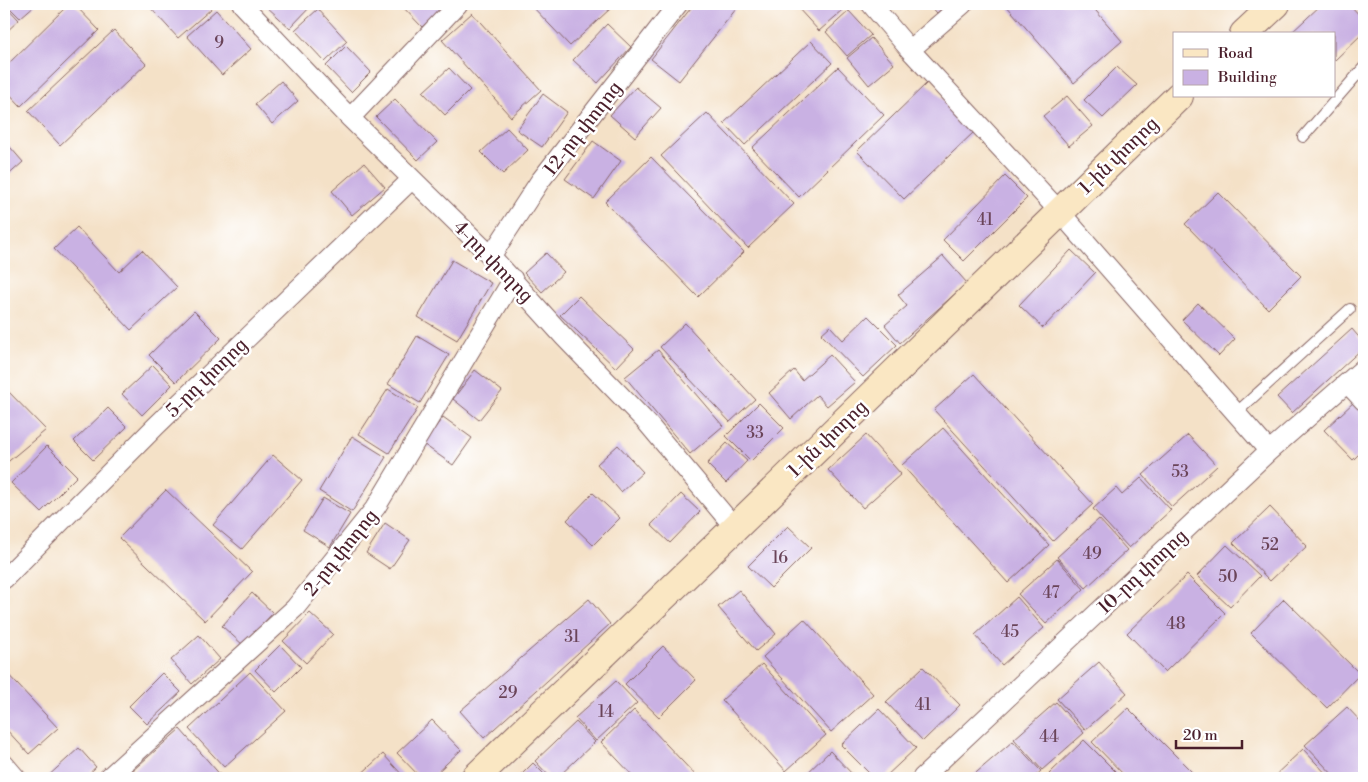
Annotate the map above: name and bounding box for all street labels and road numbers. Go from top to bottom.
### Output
street label: 12-րդ փողոց [538,77,627,181]
street label: 1-ին փողոց [1074,112,1164,200]
street label: 4-րդ փողոց [448,215,538,308]
street label: 5-րդ փողոց [161,333,253,423]
street label: 1-ին փողոց [783,395,873,483]
street label: 2-րդ փողոց [298,504,383,601]
street label: 10-րդ փողոց [1093,524,1193,619]

